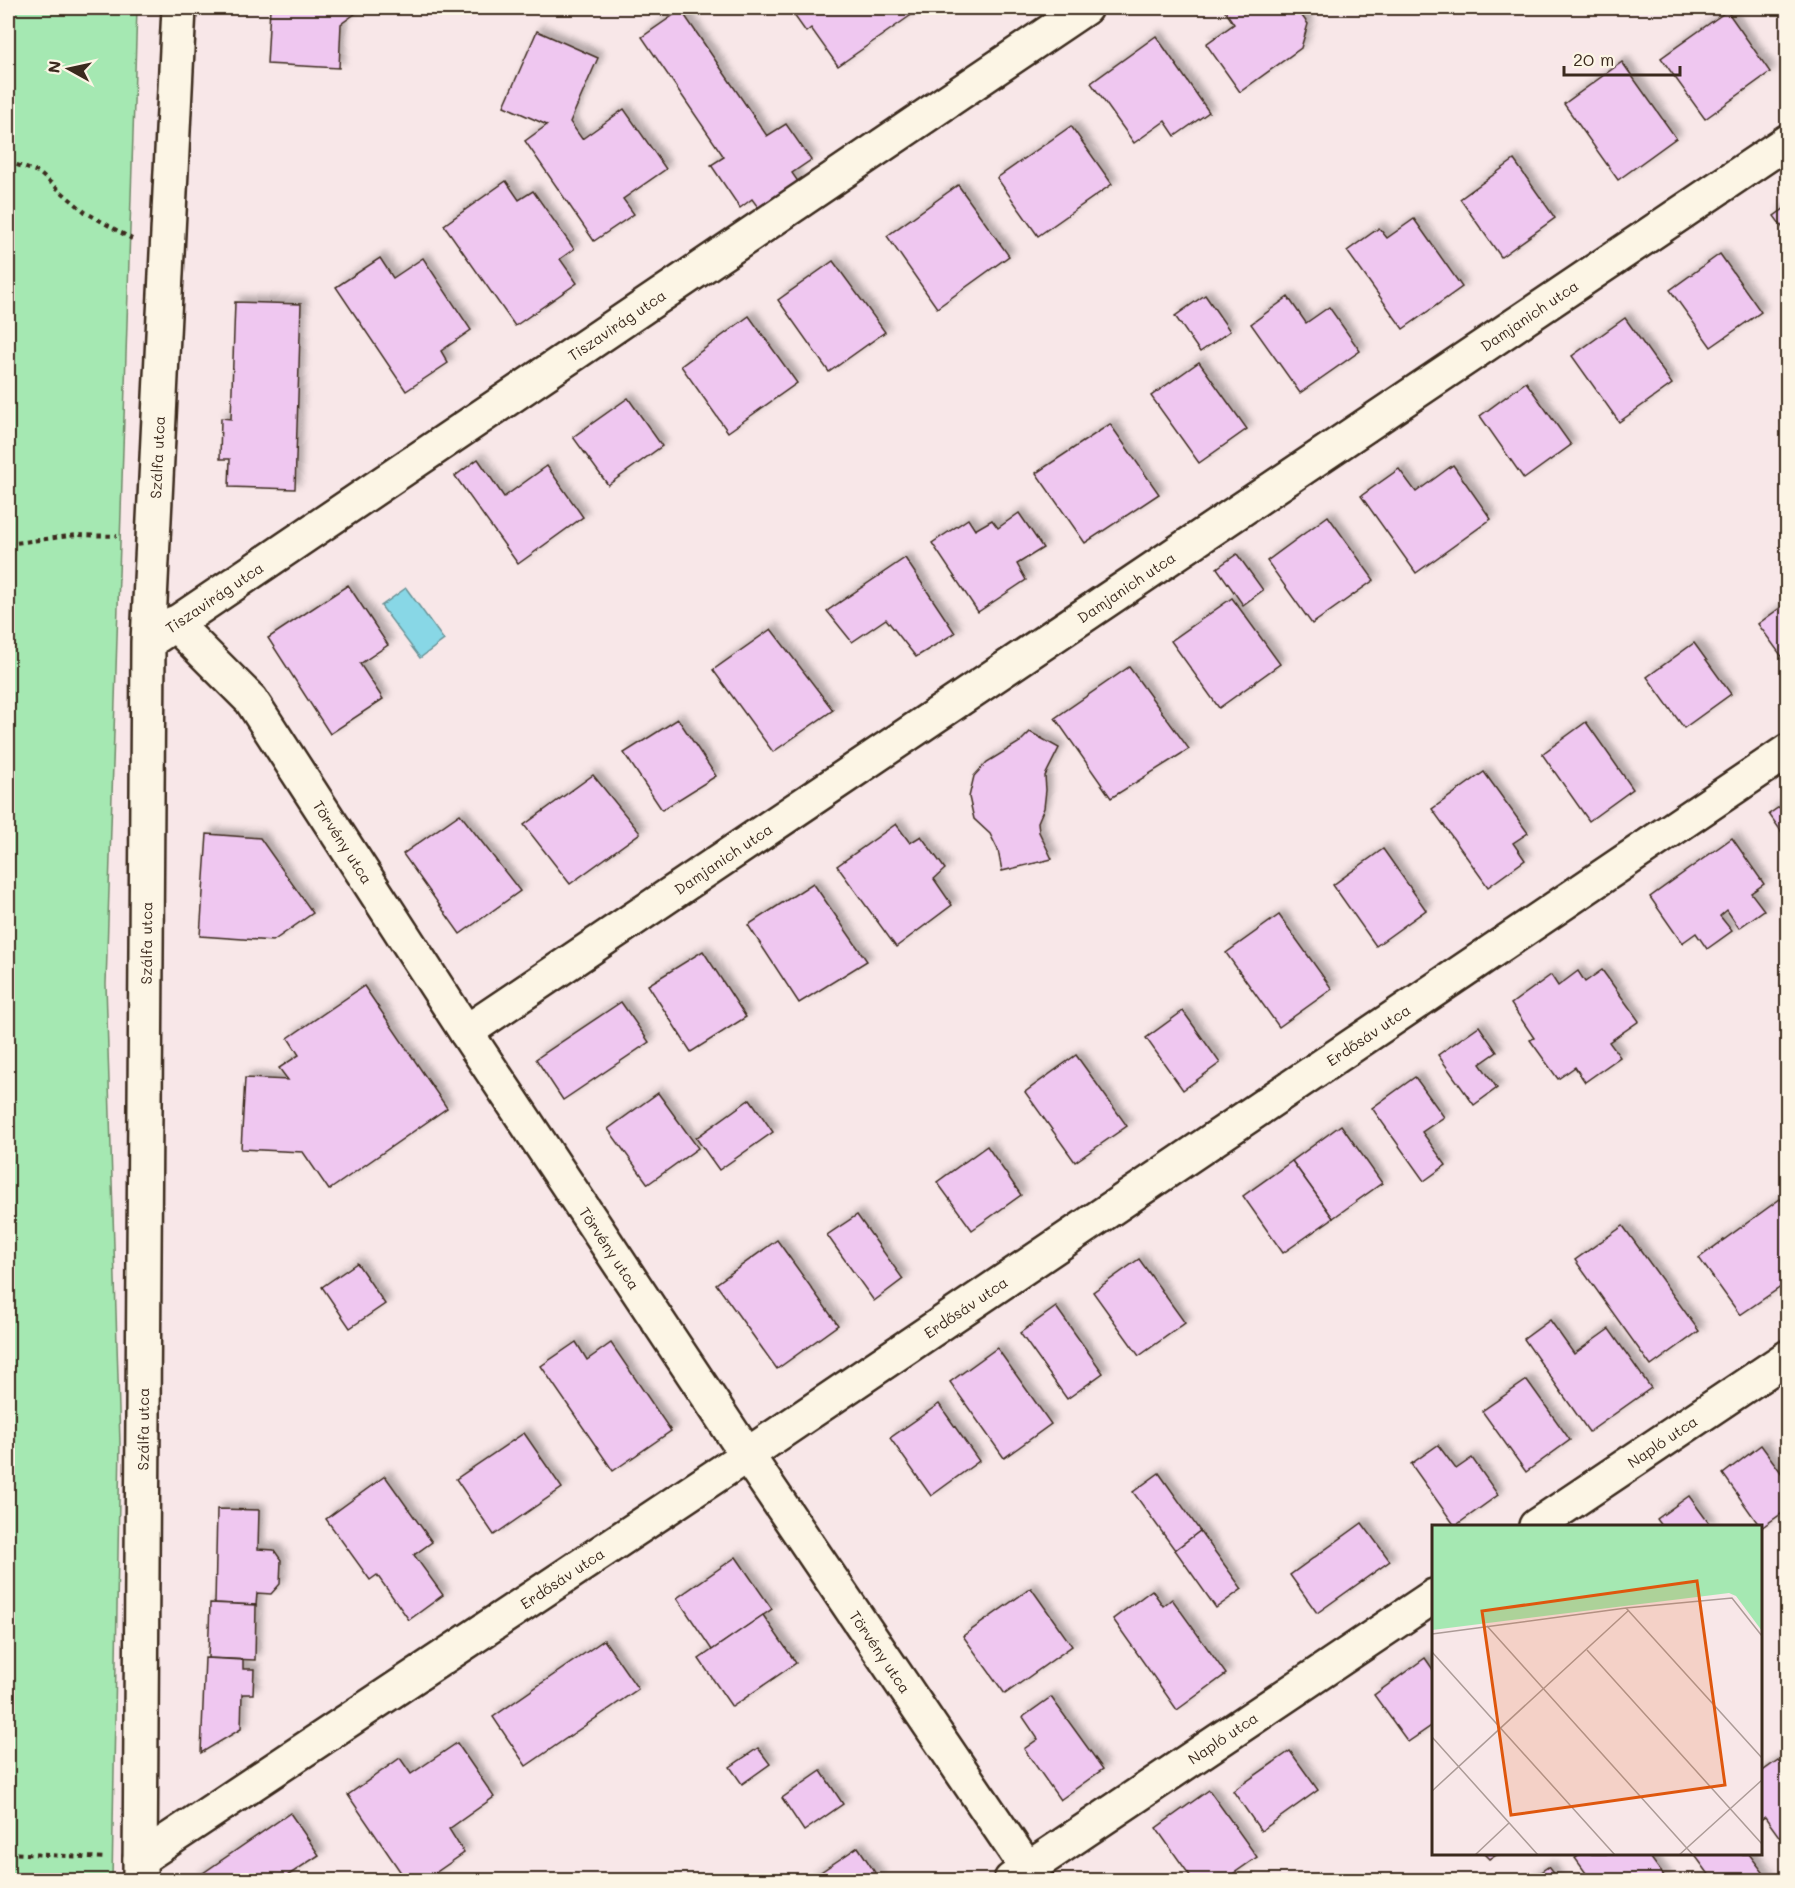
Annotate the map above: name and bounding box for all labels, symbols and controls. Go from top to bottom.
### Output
north arrow [39,39,99,99]
scale bar [1564,39,1680,77]
text: 20 m [1573,47,1614,71]
text: N [42,59,65,74]
street label: Damjanich utca [1476,275,1582,356]
street label: Tiszavirág utca [564,285,669,365]
street label: Szálfa utca [145,415,169,499]
street label: Damjanich utca [1073,547,1179,627]
street label: Tiszavirág utca [161,557,267,638]
street label: Törvény utca [309,796,377,887]
street label: Damjanich utca [670,819,776,899]
street label: Szálfa utca [136,901,156,985]
street label: Erdősáv utca [1322,999,1414,1070]
street label: Törvény utca [575,1203,644,1294]
street label: Erdősáv utca [920,1272,1011,1343]
street label: Szálfa utca [133,1387,153,1471]
street label: Napló utca [1623,1411,1701,1472]
inset map [1432,1525,1762,1855]
street label: Erdősáv utca [516,1543,608,1613]
street label: Törvény utca [845,1607,915,1697]
street label: Napló utca [1184,1707,1262,1769]

